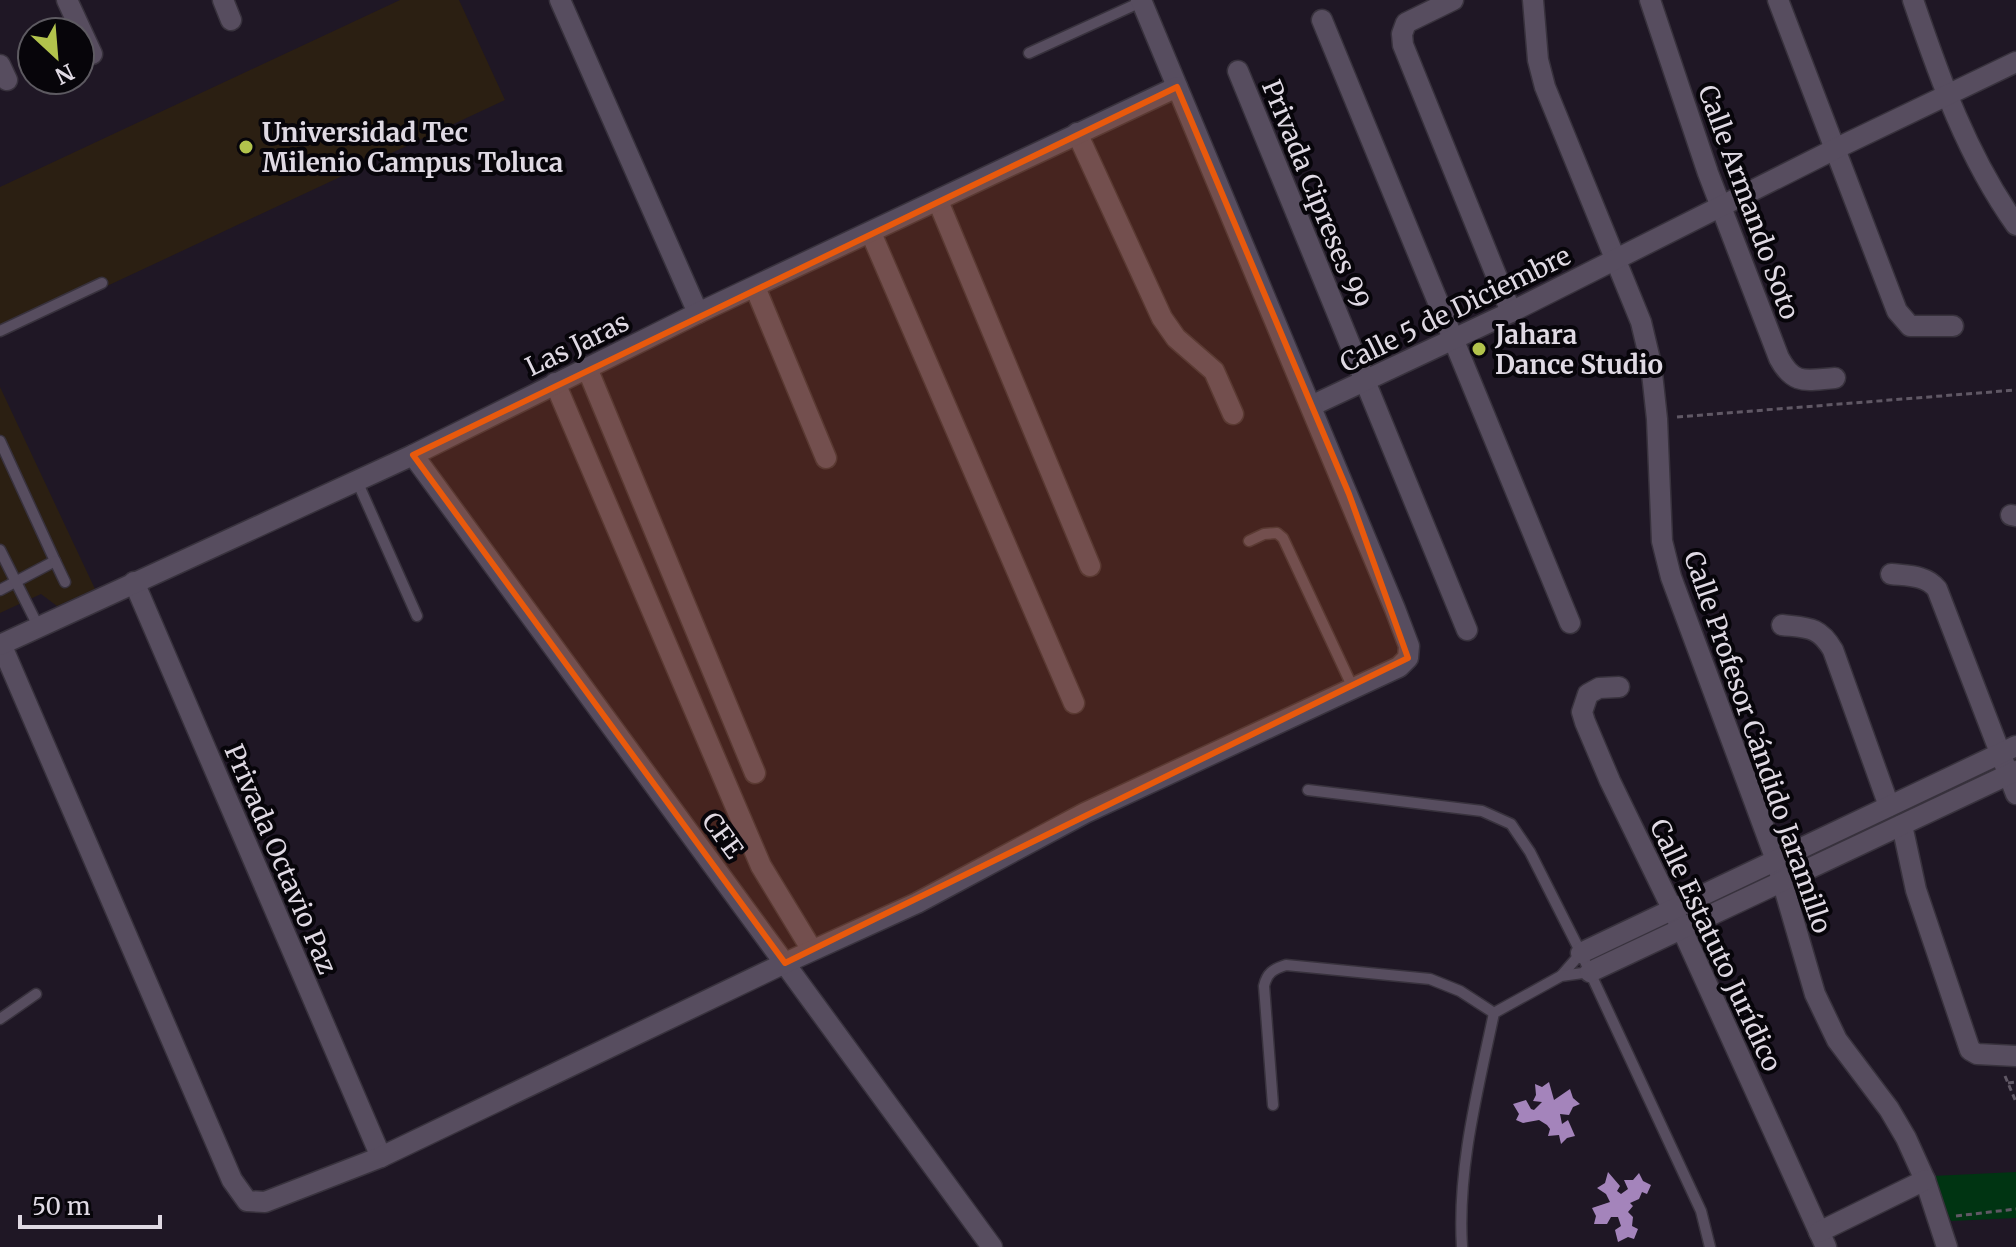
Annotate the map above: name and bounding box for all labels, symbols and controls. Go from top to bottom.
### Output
north arrow [16,16,96,96]
text: N [50,58,79,91]
street label: Privada Cipreses 99 [1255,75,1377,313]
street label: Calle Armando Soto [1691,80,1807,324]
place label: Universidad Tec Milenio Campus Toluca [262,116,563,179]
marker: Universidad Tec Milenio Campus Toluca [237,138,255,156]
street label: Calle 5 de Diciembre [1334,239,1576,379]
street label: Las Jaras [520,305,634,383]
place label: Jahara Dance Studio [1494,318,1663,381]
marker: Jahara Dance Studio [1470,340,1488,358]
street label: Calle Profesor Cándido Jaramillo [1677,547,1839,937]
street label: Privada Octavio Paz [218,739,344,979]
street label: CFE [695,805,751,865]
street label: Calle Estatuto Jurídico [1643,813,1789,1077]
scale bar [20,1179,160,1229]
text: 50 m [32,1191,91,1222]

